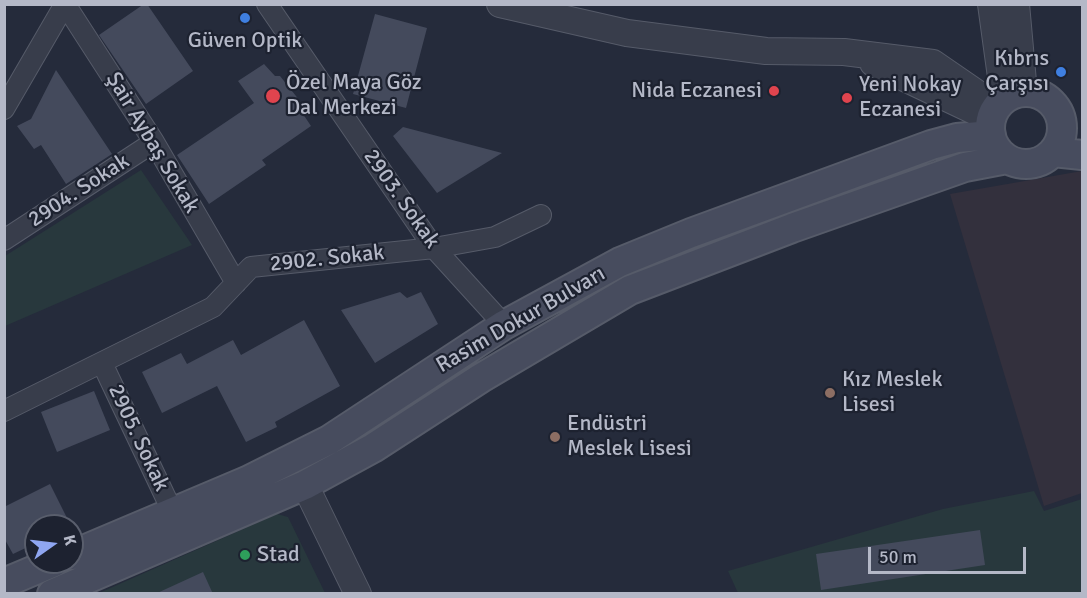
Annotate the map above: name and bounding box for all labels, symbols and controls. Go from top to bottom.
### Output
marker: Güven Optik [238,11,252,25]
place label: Güven Optik [188,28,302,54]
place label: Kıbrıs Çarşısı [985,46,1049,98]
marker: Kıbrıs Çarşısı [1054,65,1068,79]
street label: Şair Aybaş Sokak [100,68,204,218]
place label: Özel Maya Göz Dal Merkezi [286,70,422,122]
place label: Yeni Nokay Eczanesi [859,72,961,124]
place label: Nida Eczanesi [631,78,762,104]
marker: Nida Eczanesi [767,84,781,98]
marker: Özel Maya Göz Dal Merkezi [264,87,282,105]
marker: Yeni Nokay Eczanesi [840,91,854,105]
street label: 2903. Sokak [357,144,445,254]
street label: 2904. Sokak [24,149,134,233]
street label: 2902. Sokak [268,240,386,278]
street label: Rasim Dokur Bulvarı [432,261,610,379]
place label: Kız Meslek Lisesi [842,367,942,418]
street label: 2905. Sokak [102,380,174,496]
marker: Kız Meslek Lisesi [823,386,837,400]
place label: Endüstri Meslek Lisesi [567,411,692,463]
marker: Endüstri Meslek Lisesi [548,430,562,444]
north arrow [24,514,84,574]
text: K [59,533,80,547]
scale bar [871,535,1028,573]
place label: Stad [257,542,300,568]
text: 50 m [879,546,917,568]
marker: Stad [238,548,252,562]

